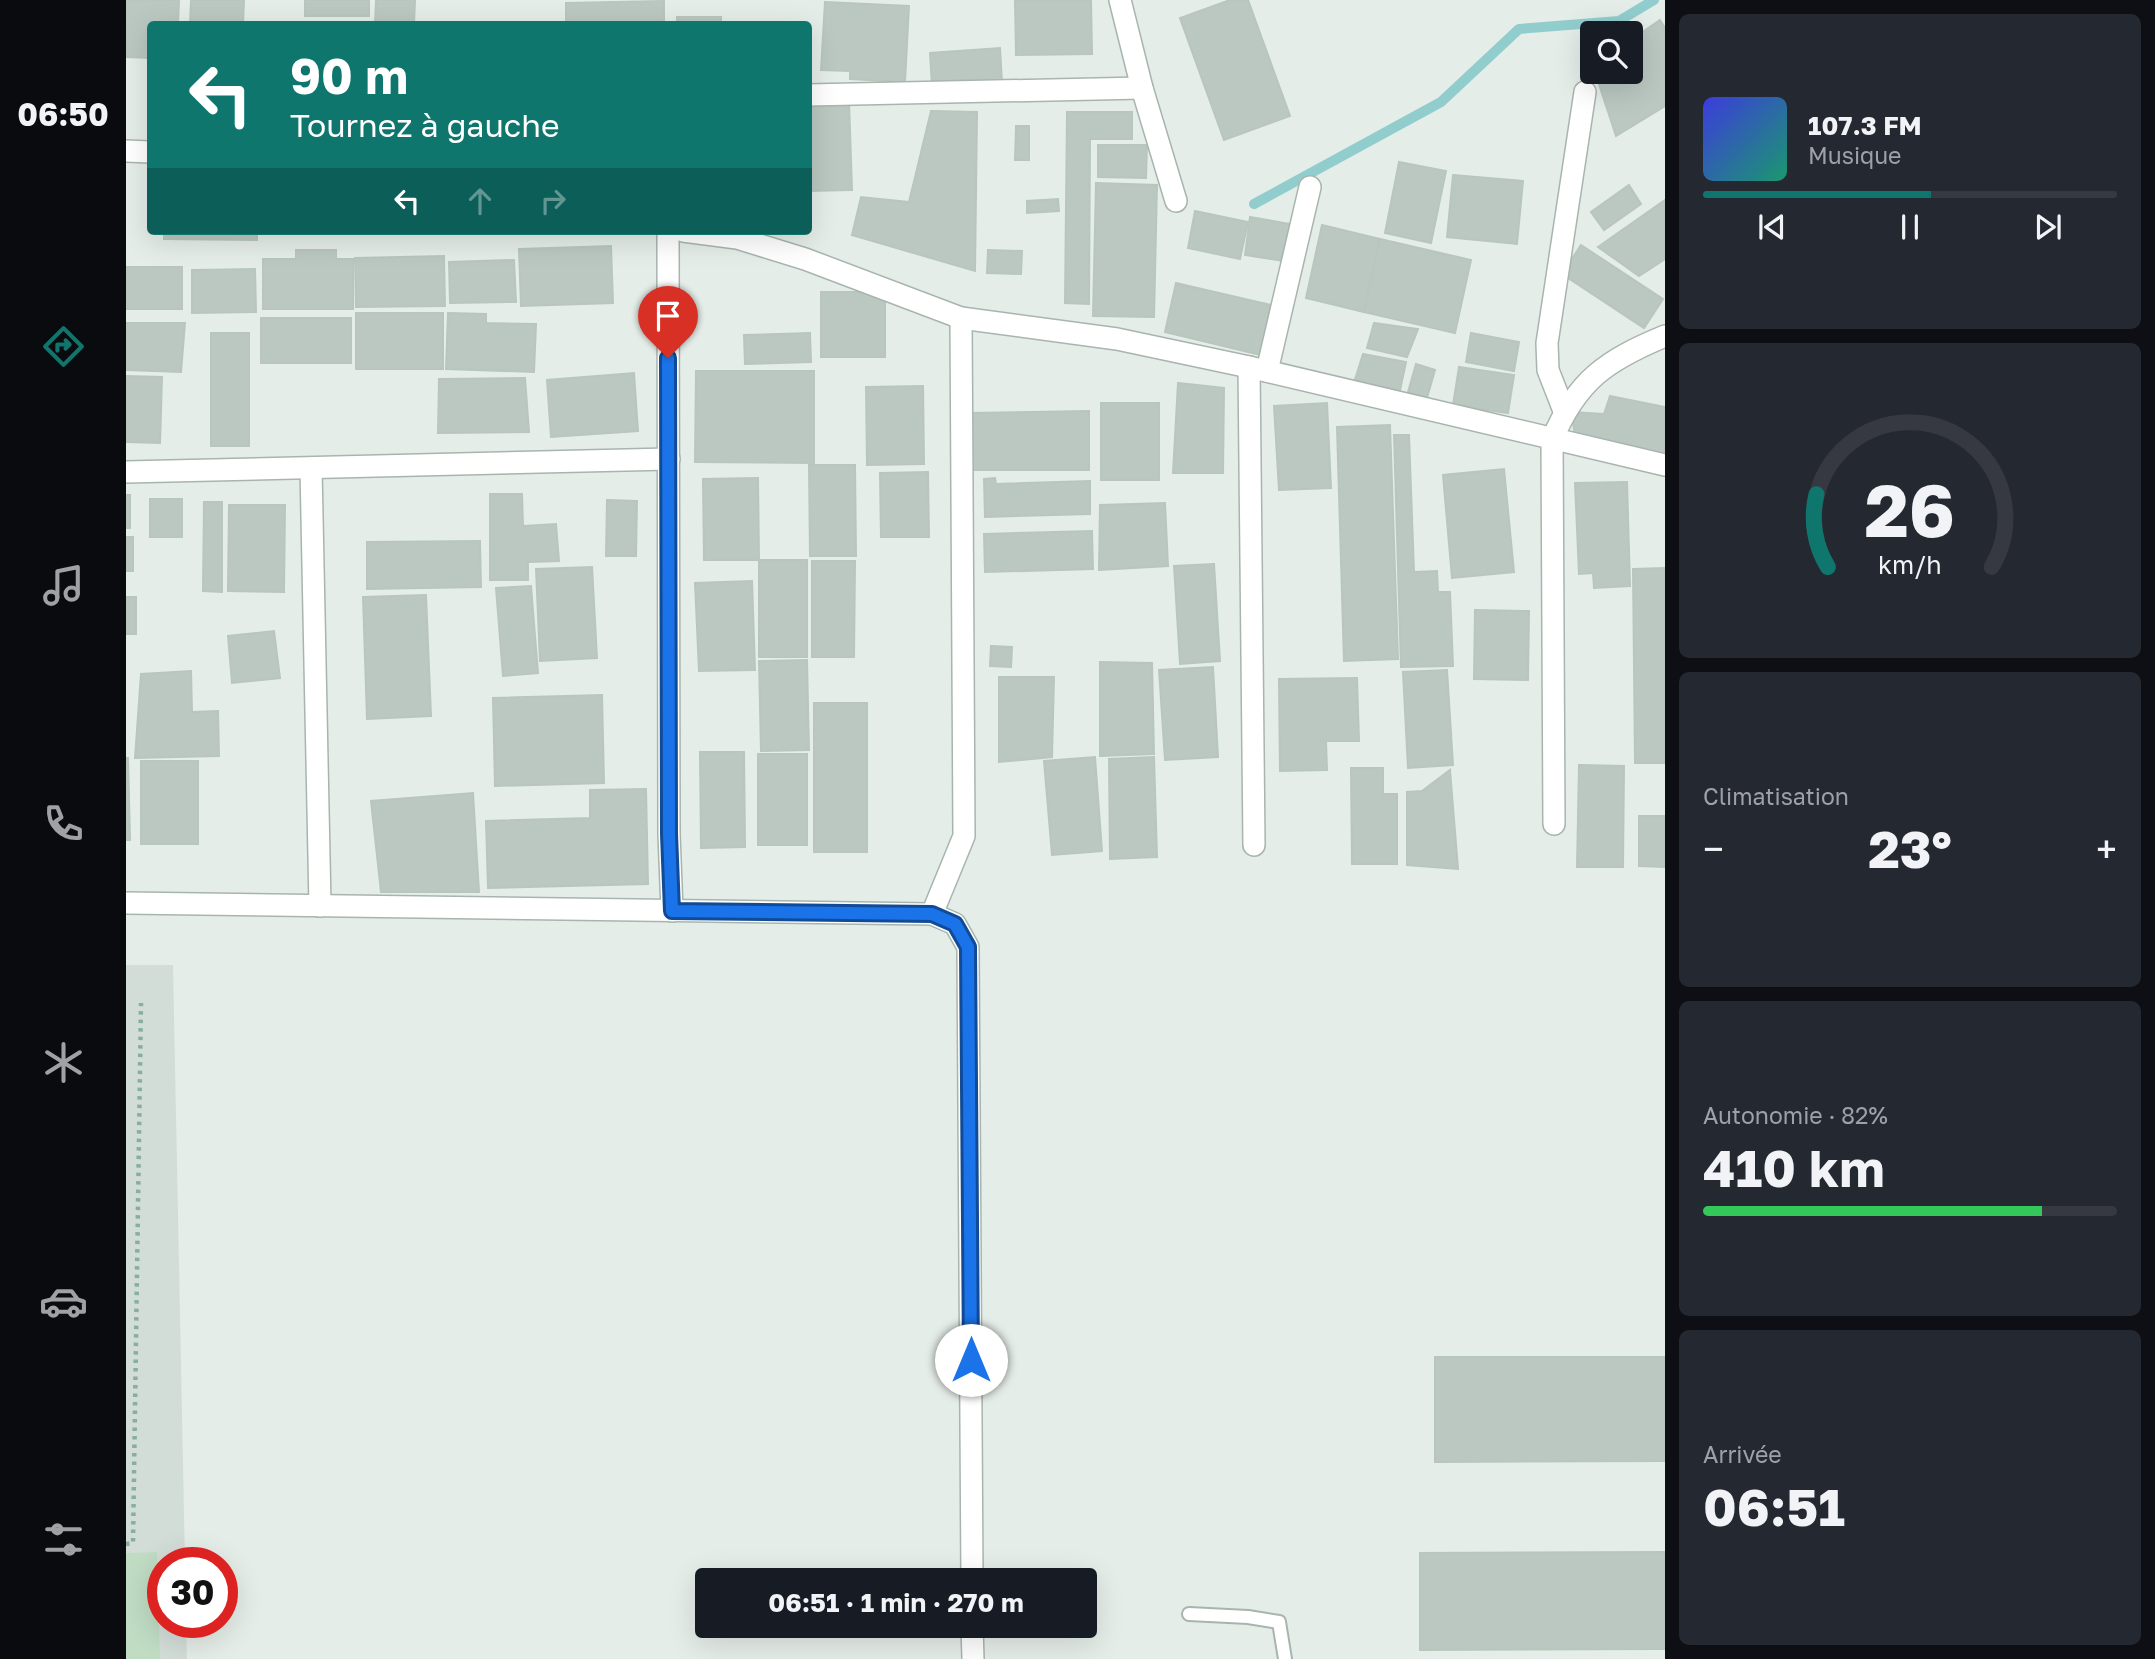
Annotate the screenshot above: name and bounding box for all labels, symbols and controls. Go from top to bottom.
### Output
map controls [1580,21,1643,84]
button: search [1580,21,1643,84]
text: 90 m [290,46,408,105]
icon: left [175,49,266,140]
text: 06:50 [17,95,109,133]
text: Tournez à gauche [290,106,559,144]
text: 107.3 FM [1808,110,1922,141]
text: Musique [1808,141,1901,169]
icon: left [388,182,426,220]
icon: ahead [461,182,499,220]
icon: right [534,182,572,220]
icon: previous [1753,208,1791,246]
icon: pause [1891,208,1929,246]
icon: next [2029,208,2067,246]
pin [638,286,698,358]
icon: arrive [649,297,687,335]
icon: directions [39,322,88,371]
text: 26 [1865,466,1955,553]
text: km/h [1878,548,1942,579]
icon: music [39,561,88,610]
text: Climatisation [1703,782,1849,810]
icon: phone [39,799,88,848]
text: 23° [1868,817,1952,879]
text: − [1703,826,1724,871]
text: + [2096,826,2117,871]
icon: climate [39,1038,88,1087]
text: Autonomie · 82% [1703,1101,1888,1129]
text: 410 km [1703,1136,1885,1198]
icon: car [39,1277,88,1326]
position arrow [934,1323,1008,1397]
text: Arrivée [1703,1440,1782,1468]
text: 06:51 [1703,1475,1845,1537]
icon: filters [39,1515,88,1564]
speed limit sign: 30 [147,1547,238,1638]
text: 06:51 · 1 min · 270 m [768,1587,1024,1618]

